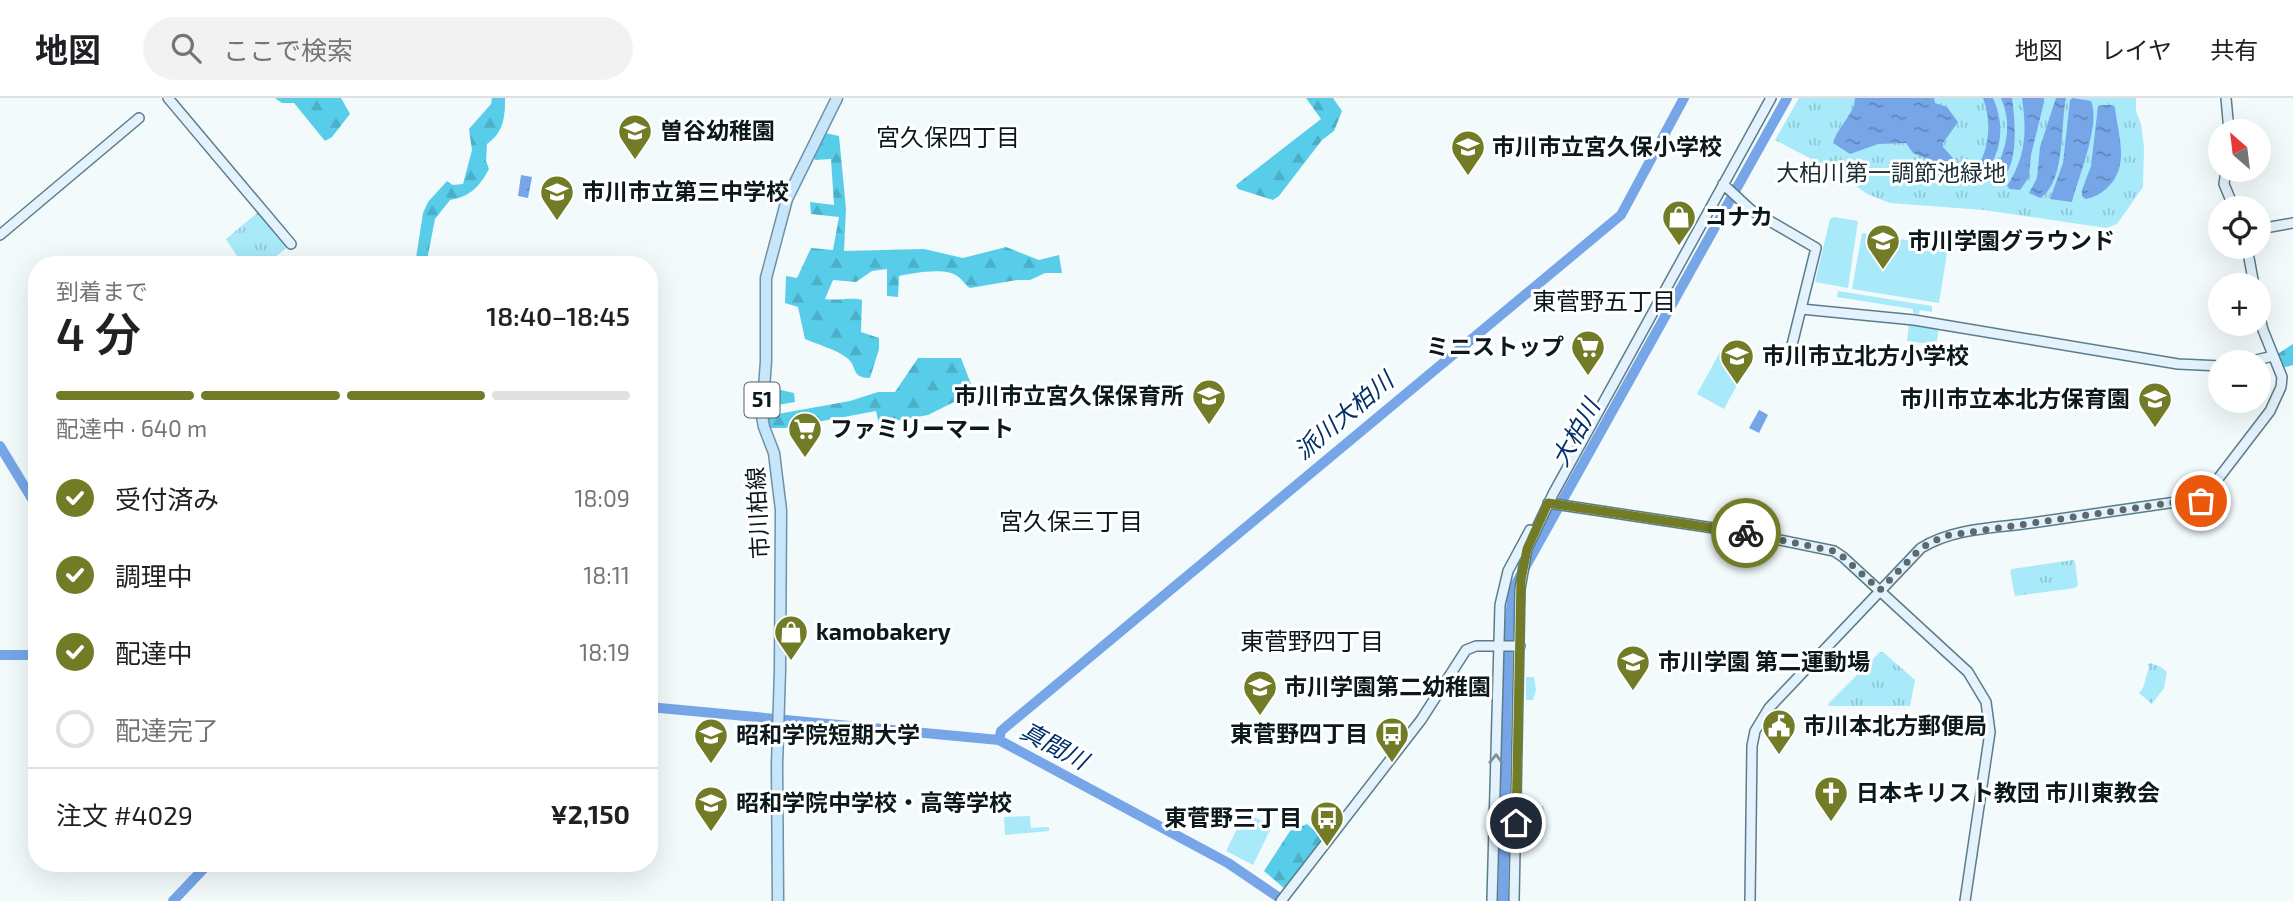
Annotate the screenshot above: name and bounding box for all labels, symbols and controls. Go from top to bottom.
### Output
search box [143,17,633,80]
text: 地図 [35,29,101,69]
icon: search [167,29,205,67]
text: ここで検索 [223,34,353,65]
text: 地図 [2015,35,2063,64]
text: レイヤ [2101,35,2172,64]
text: 共有 [2210,35,2258,64]
school or university icon: 曽谷幼稚園 [616,112,654,161]
place label: 曽谷幼稚園 [660,116,775,144]
north arrow [2208,119,2272,182]
map controls [2208,119,2271,413]
district label: 宮久保四丁目 [876,122,1020,151]
school or university icon: 市川市立宮久保小学校 [1449,128,1487,177]
place label: 市川市立宮久保小学校 [1492,132,1722,160]
park label: 大柏川第一調節池緑地 [1776,158,2006,186]
school or university icon: 市川市立第三中学校 [538,173,576,222]
place label: 市川市立第三中学校 [582,177,789,205]
button: locate [2208,196,2271,259]
shop icon: コナカ [1660,198,1698,247]
place label: コナカ [1704,202,1773,230]
school or university icon: 市川学園グラウンド [1864,222,1902,271]
place label: 市川学園グラウンド [1908,226,2115,254]
button: + [2208,273,2271,336]
text: 到着まで [56,277,148,305]
district label: 東菅野五丁目 [1532,286,1676,315]
text: 18:40–18:45 [486,300,630,331]
text: 4 分 [56,305,141,360]
supermarket icon: ミニストップ [1569,328,1607,377]
place label: ミニストップ [1426,332,1564,360]
school or university icon: 市川市立北方小学校 [1718,337,1756,386]
place label: 市川市立北方小学校 [1762,341,1969,369]
button: − [2208,350,2271,413]
water label: 派川大柏川 [1288,363,1401,465]
school or university icon: 市川市立宮久保保育所 [1190,377,1228,426]
school or university icon: 市川市立本北方保育園 [2136,380,2174,429]
place label: 市川市立宮久保保育所 [954,381,1184,409]
road number: 51 [744,382,780,418]
place label: 市川市立本北方保育園 [1900,384,2130,412]
water label: 大柏川 [1545,391,1606,471]
supermarket icon: ファミリーマート [786,410,824,459]
text: 配達中 · 640 m [56,414,207,442]
place label: ファミリーマート [830,414,1014,442]
street label: 市川柏線 [741,466,773,560]
pin [2171,471,2231,531]
icon: check [56,479,94,517]
icon: bag [2182,482,2220,520]
text: 受付済み [115,483,219,514]
text: 18:09 [574,484,630,512]
courier [1711,498,1781,568]
district label: 宮久保三丁目 [999,506,1143,535]
icon: bike [1727,514,1765,552]
icon: check [56,556,94,594]
text: 調理中 [115,560,193,591]
text: 18:11 [583,561,630,589]
shop icon: kamobakery [772,613,810,662]
place label: kamobakery [816,617,951,645]
district label: 東菅野四丁目 [1240,626,1384,655]
icon: check [56,633,94,671]
text: 配達中 [115,637,193,668]
text: 18:19 [579,638,630,666]
school or university icon: 市川学園 第二運動場 [1614,643,1652,692]
place label: 市川学園 第二運動場 [1658,647,1870,675]
school or university icon: 市川学園第二幼稚園 [1241,668,1279,717]
place label: 市川学園第二幼稚園 [1284,672,1491,700]
public building icon: 市川本北方郵便局 [1760,707,1798,756]
place label: 市川本北方郵便局 [1803,711,1987,739]
text: 配達完了 [115,714,219,745]
water label: 真間川 [1016,715,1096,776]
bus stop icon: 東菅野四丁目 [1373,715,1411,764]
school or university icon: 昭和学院短期大学 [692,716,730,765]
place label: 東菅野四丁目 [1230,719,1368,747]
place label: 昭和学院短期大学 [736,720,920,748]
one-way arrow [1488,754,1503,765]
church icon: 日本キリスト教団 市川東教会 [1812,774,1850,823]
place label: 日本キリスト教団 市川東教会 [1856,778,2160,806]
school or university icon: 昭和学院中学校・高等学校 [692,784,730,833]
place label: 昭和学院中学校・高等学校 [736,788,1012,816]
pin [1486,793,1546,853]
text: ¥2,150 [550,798,630,829]
text: 注文 #4029 [56,799,193,830]
bus stop icon: 東菅野三丁目 [1308,799,1346,848]
place label: 東菅野三丁目 [1164,803,1302,831]
icon: home [1497,804,1535,842]

